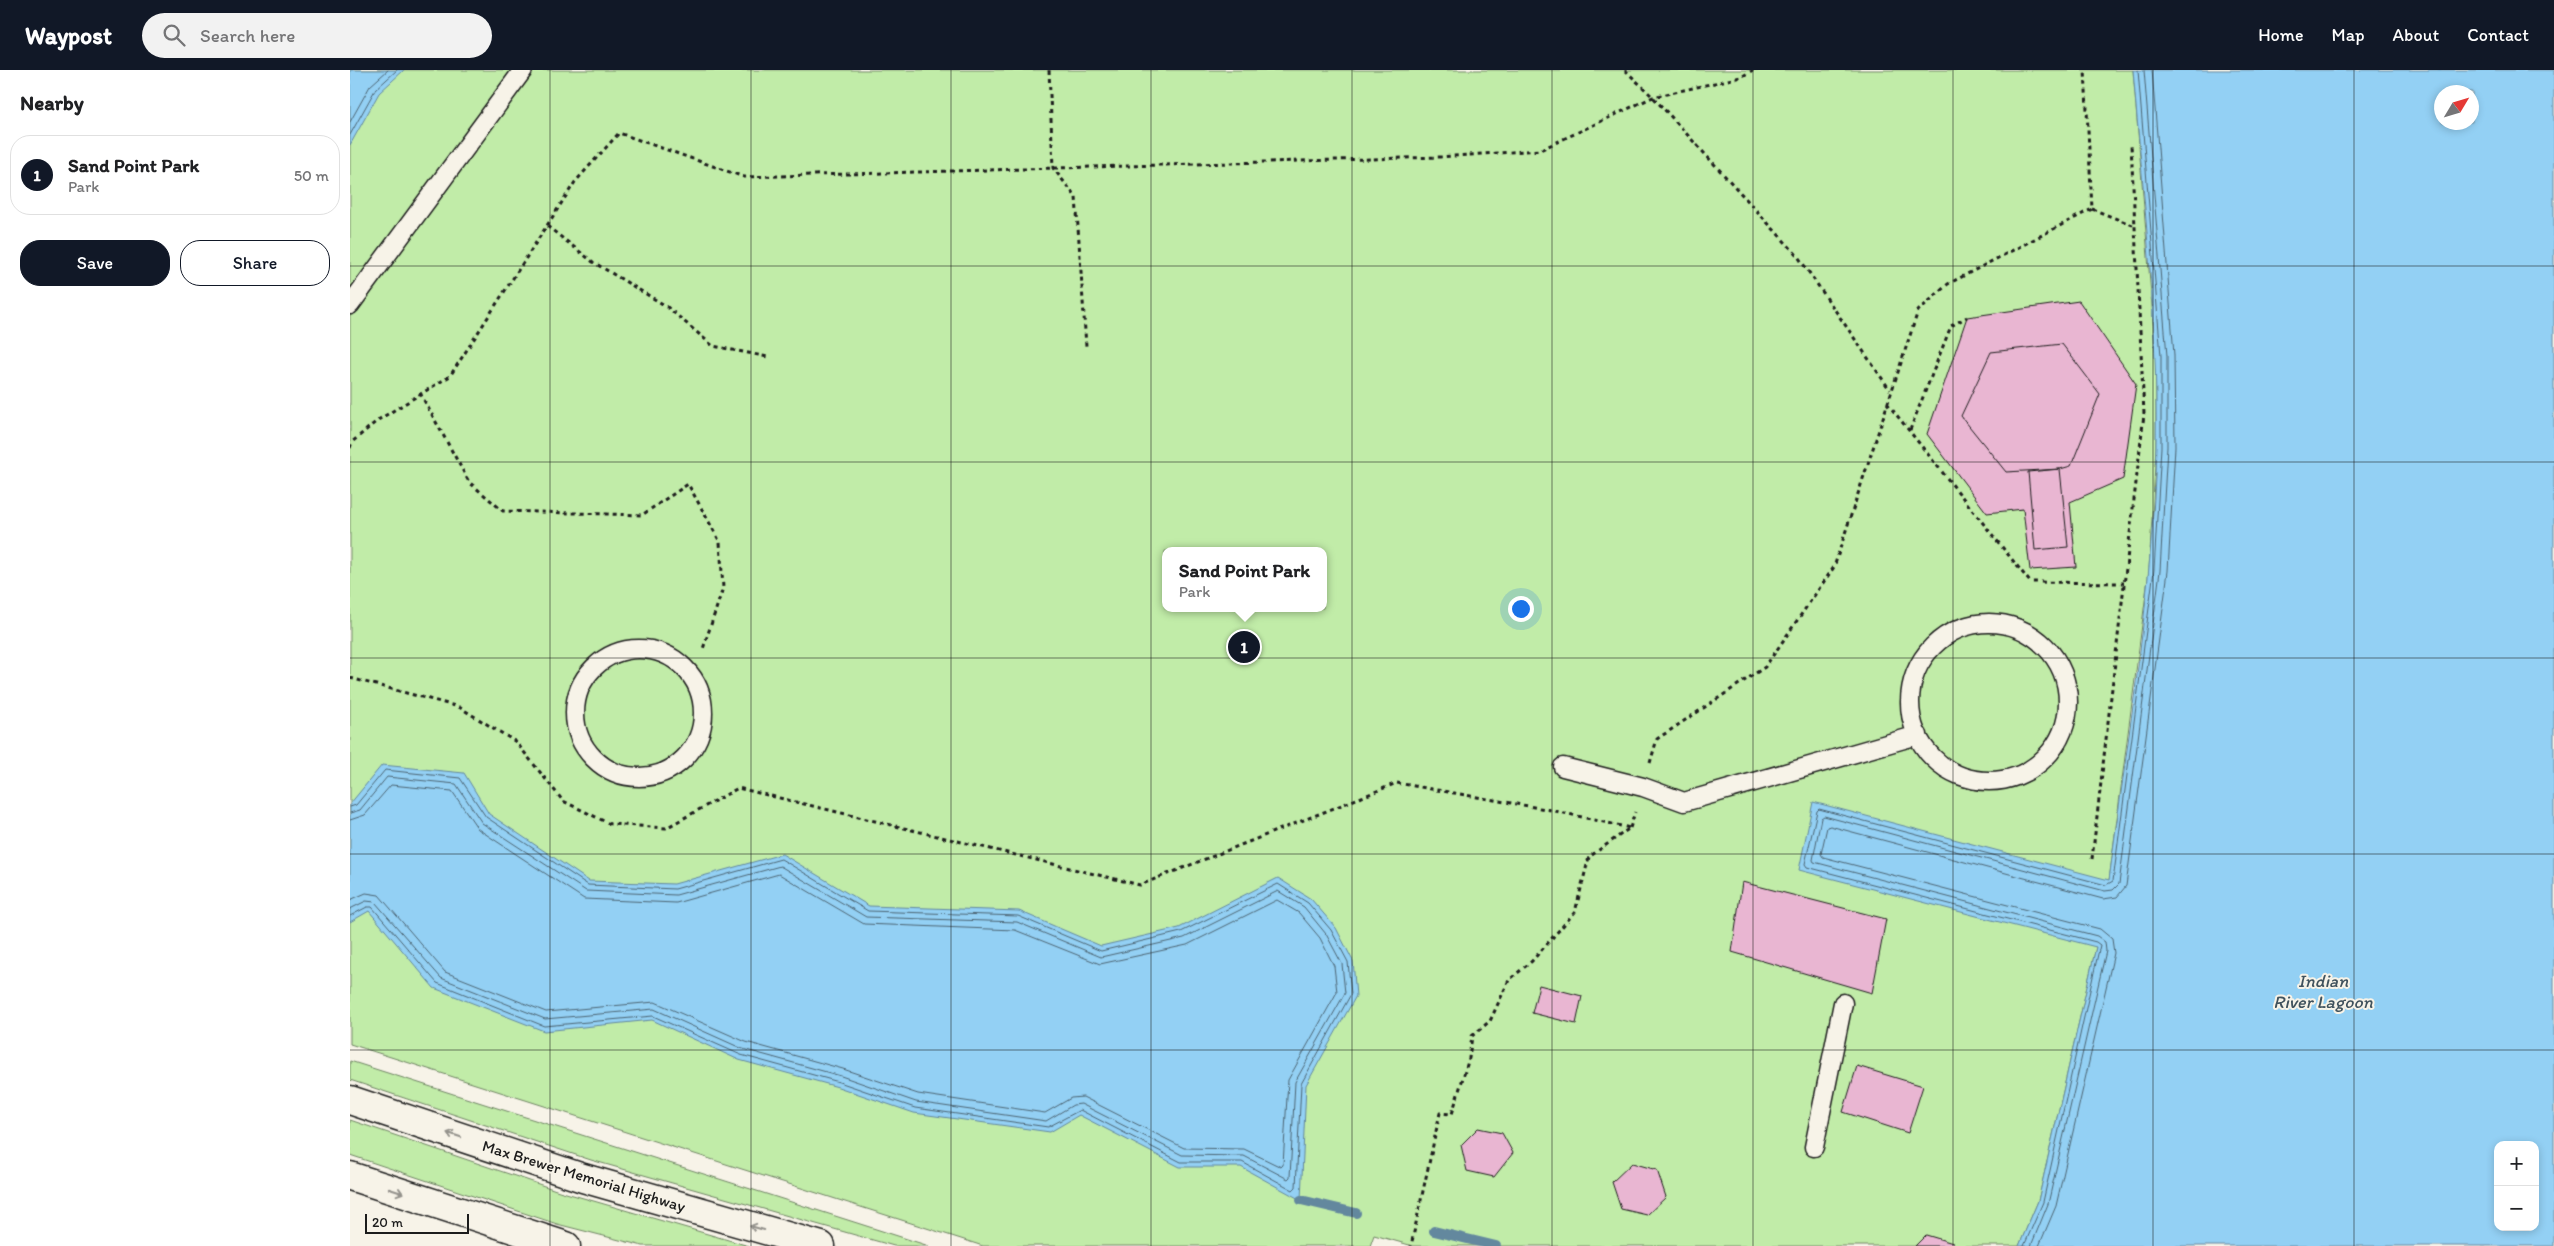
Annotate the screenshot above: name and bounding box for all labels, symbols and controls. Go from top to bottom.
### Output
search box [142,13,492,58]
text: Waypost [25,21,112,50]
icon: search [160,21,188,49]
text: Search here [200,24,295,47]
text: Home [2258,24,2304,46]
text: Map [2332,24,2365,46]
text: About [2393,24,2439,46]
text: Contact [2467,24,2529,46]
north arrow [2434,85,2479,130]
text: Nearby [20,90,84,115]
text: Sand Point Park [68,154,199,177]
text: 1 [33,166,41,185]
text: 50 m [294,166,329,185]
text: Park [68,177,99,196]
button: Save [20,240,170,286]
button: Share [180,240,330,286]
popup [1162,547,1327,612]
text: Sand Point Park [1179,559,1310,582]
text: Park [1179,582,1210,601]
your location [1508,596,1534,622]
pin: 1 [1228,628,1260,666]
water label: Indian River Lagoon [2273,970,2374,1013]
one-way arrow [447,1130,463,1139]
street label: Max Brewer Memorial Highway [480,1136,688,1216]
map controls [2494,1141,2539,1231]
button: + [2494,1141,2539,1186]
button: − [2494,1186,2539,1231]
one-way arrow [388,1187,404,1196]
scale bar [365,1211,469,1234]
text: 20 m [372,1214,403,1231]
one-way arrow [749,1223,765,1233]

